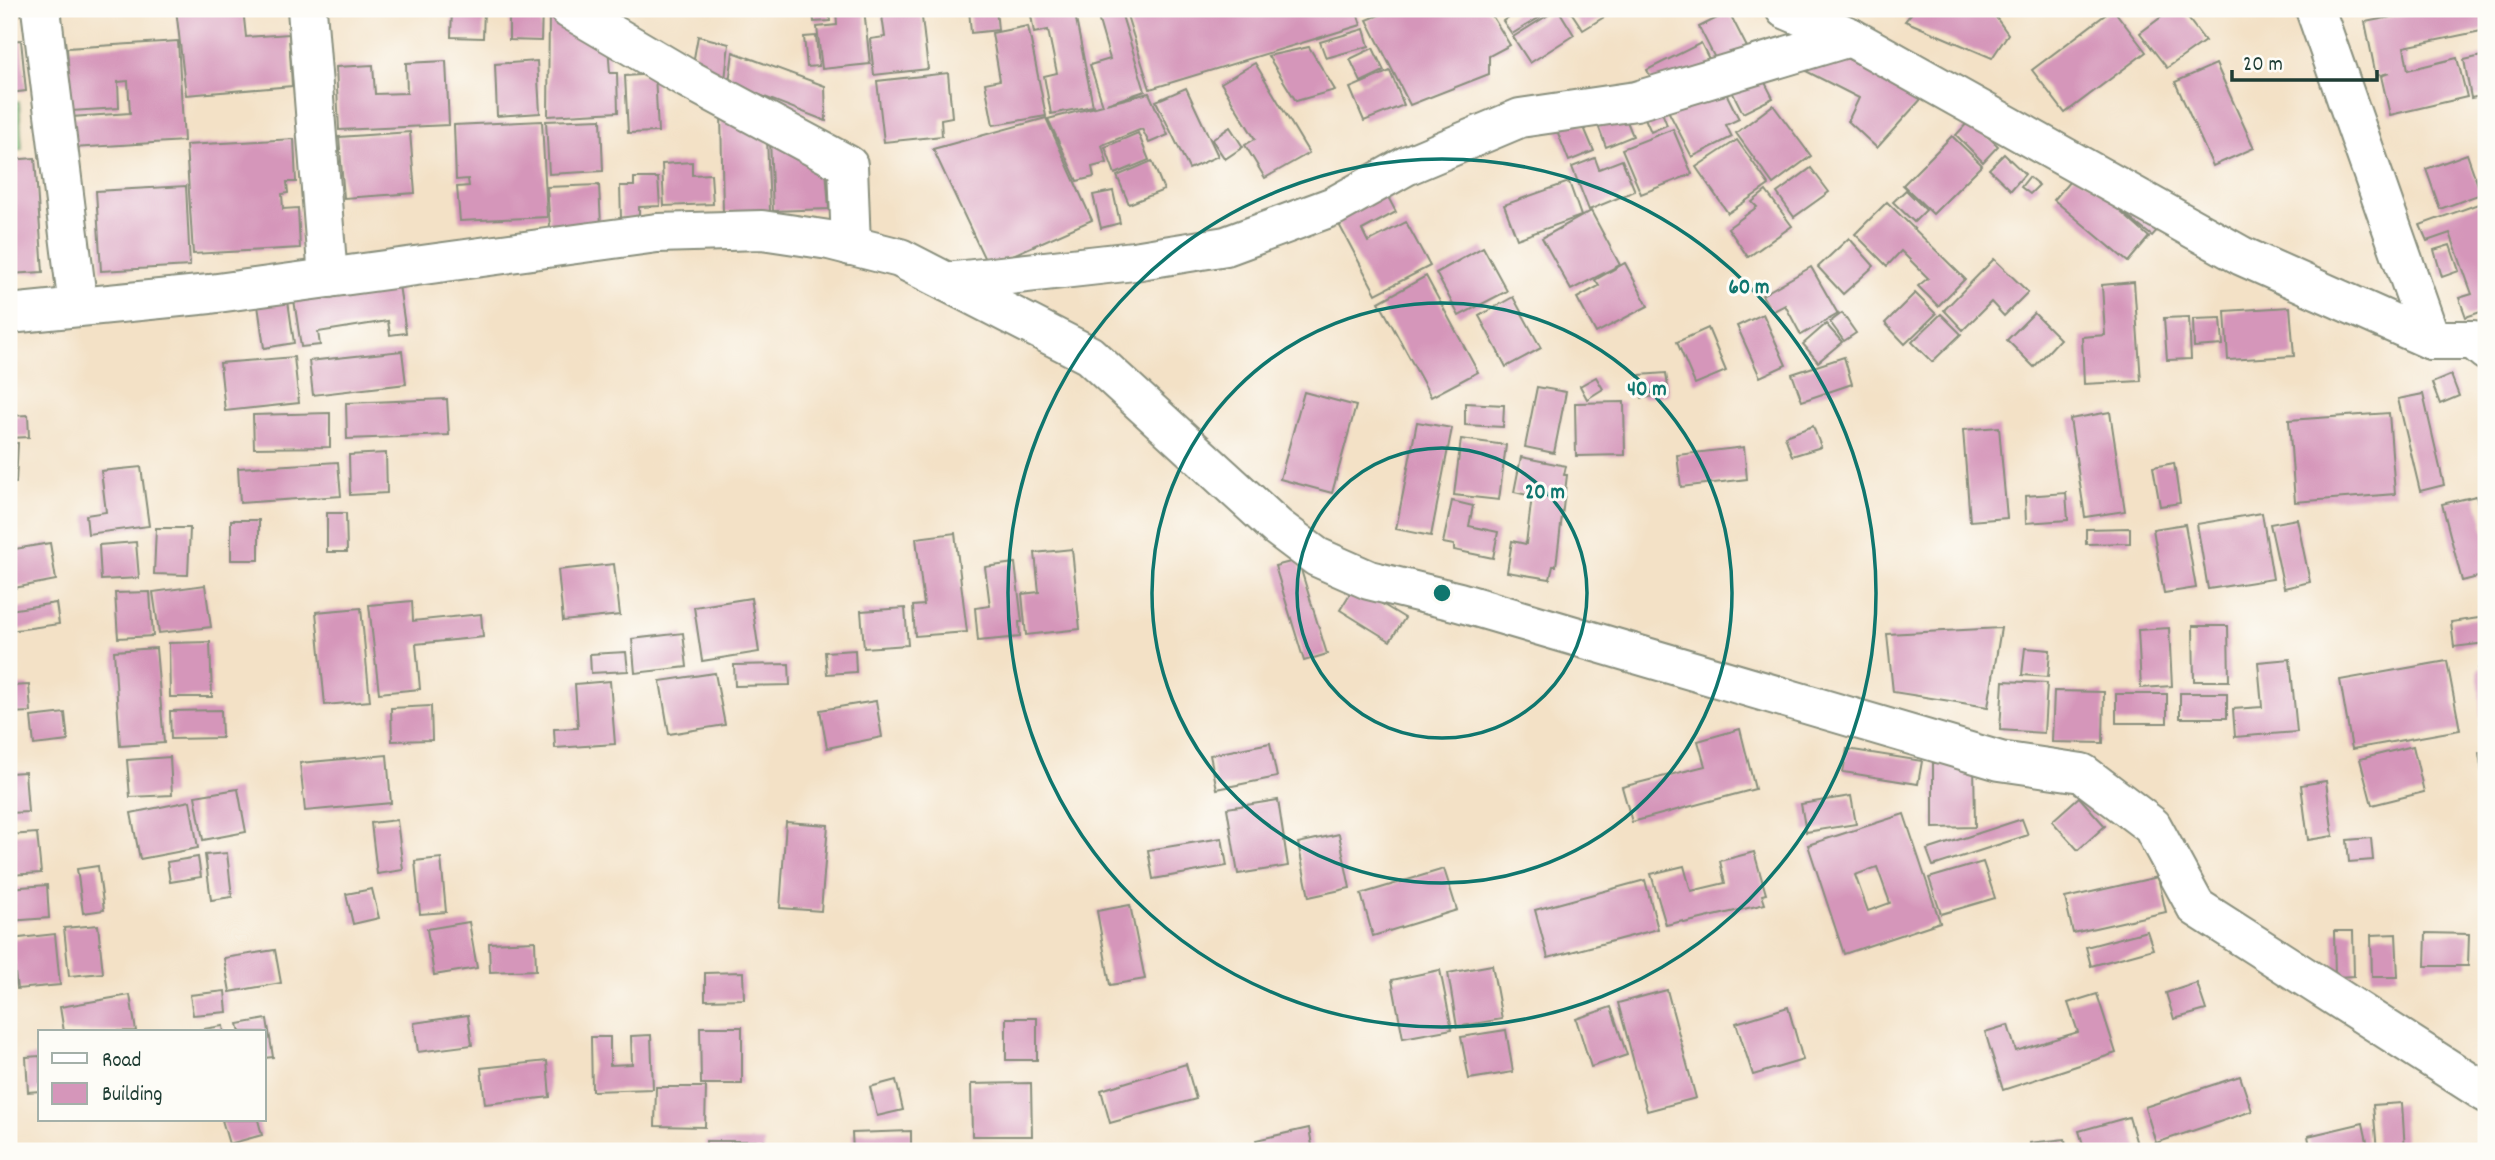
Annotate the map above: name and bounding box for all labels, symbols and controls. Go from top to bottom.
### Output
scale bar [2232,38,2378,82]
text: 20 m [2243,51,2283,81]
text: 60 m [1729,274,1769,304]
text: 40 m [1627,376,1667,406]
text: 20 m [1525,479,1565,509]
centre of rings [1430,581,1454,605]
legend [38,1030,266,1122]
text: Road [102,1047,141,1077]
text: Building [102,1081,162,1111]

